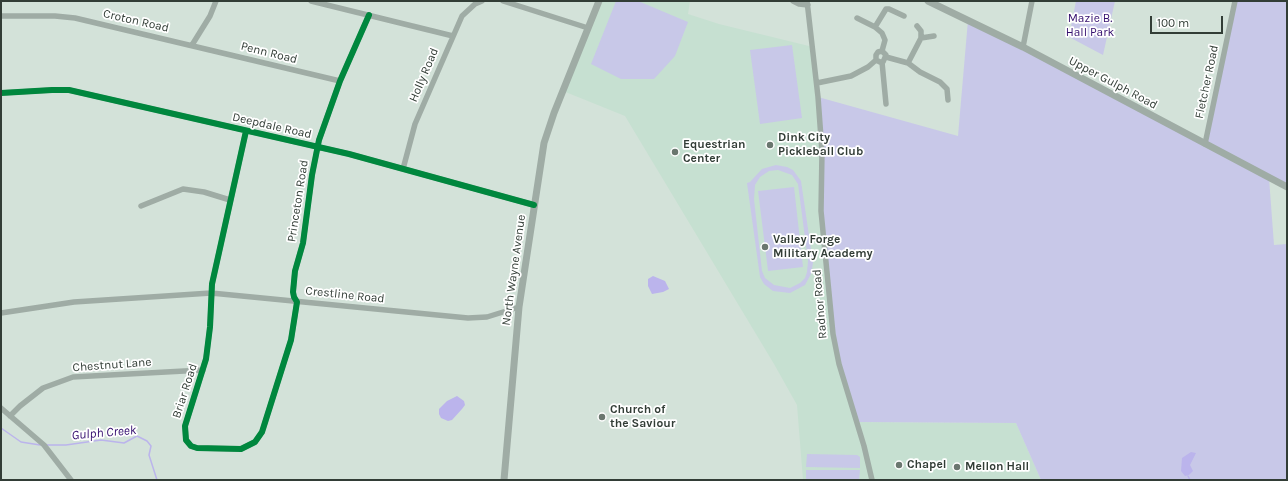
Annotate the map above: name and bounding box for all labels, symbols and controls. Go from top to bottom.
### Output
street label: Croton Road [102,6,170,36]
scale bar [1152,8,1225,34]
park label: Mazie B. Hall Park [1066,12,1114,40]
text: 100 m [1157,16,1189,30]
street label: Penn Road [239,39,299,67]
street label: Fletcher Road [1192,44,1222,120]
street label: Holly Road [406,46,442,104]
street label: Upper Gulph Road [1066,54,1160,112]
street label: Deepdale Road [231,110,313,142]
place label: Dink City Pickleball Club [778,131,863,159]
place label: Equestrian Center [683,138,745,166]
marker: Dink City Pickleball Club [765,140,775,150]
marker: Equestrian Center [670,147,680,157]
street label: Princeton Road [284,159,312,243]
street label: North Wayne Avenue [499,214,529,326]
place label: Valley Forge Military Academy [773,233,873,261]
marker: Valley Forge Military Academy [760,242,770,252]
street label: Radnor Road [810,269,830,339]
street label: Crestline Road [305,284,385,306]
street label: Chestnut Lane [72,355,152,375]
street label: Briar Road [169,362,201,420]
place label: Church of the Saviour [610,403,675,431]
marker: Church of the Saviour [597,412,607,422]
water label: Gulph Creek [71,422,137,444]
place label: Chapel [907,458,946,472]
marker: Chapel [894,460,904,470]
place label: Mellon Hall [965,460,1029,474]
marker: Mellon Hall [952,462,962,472]

